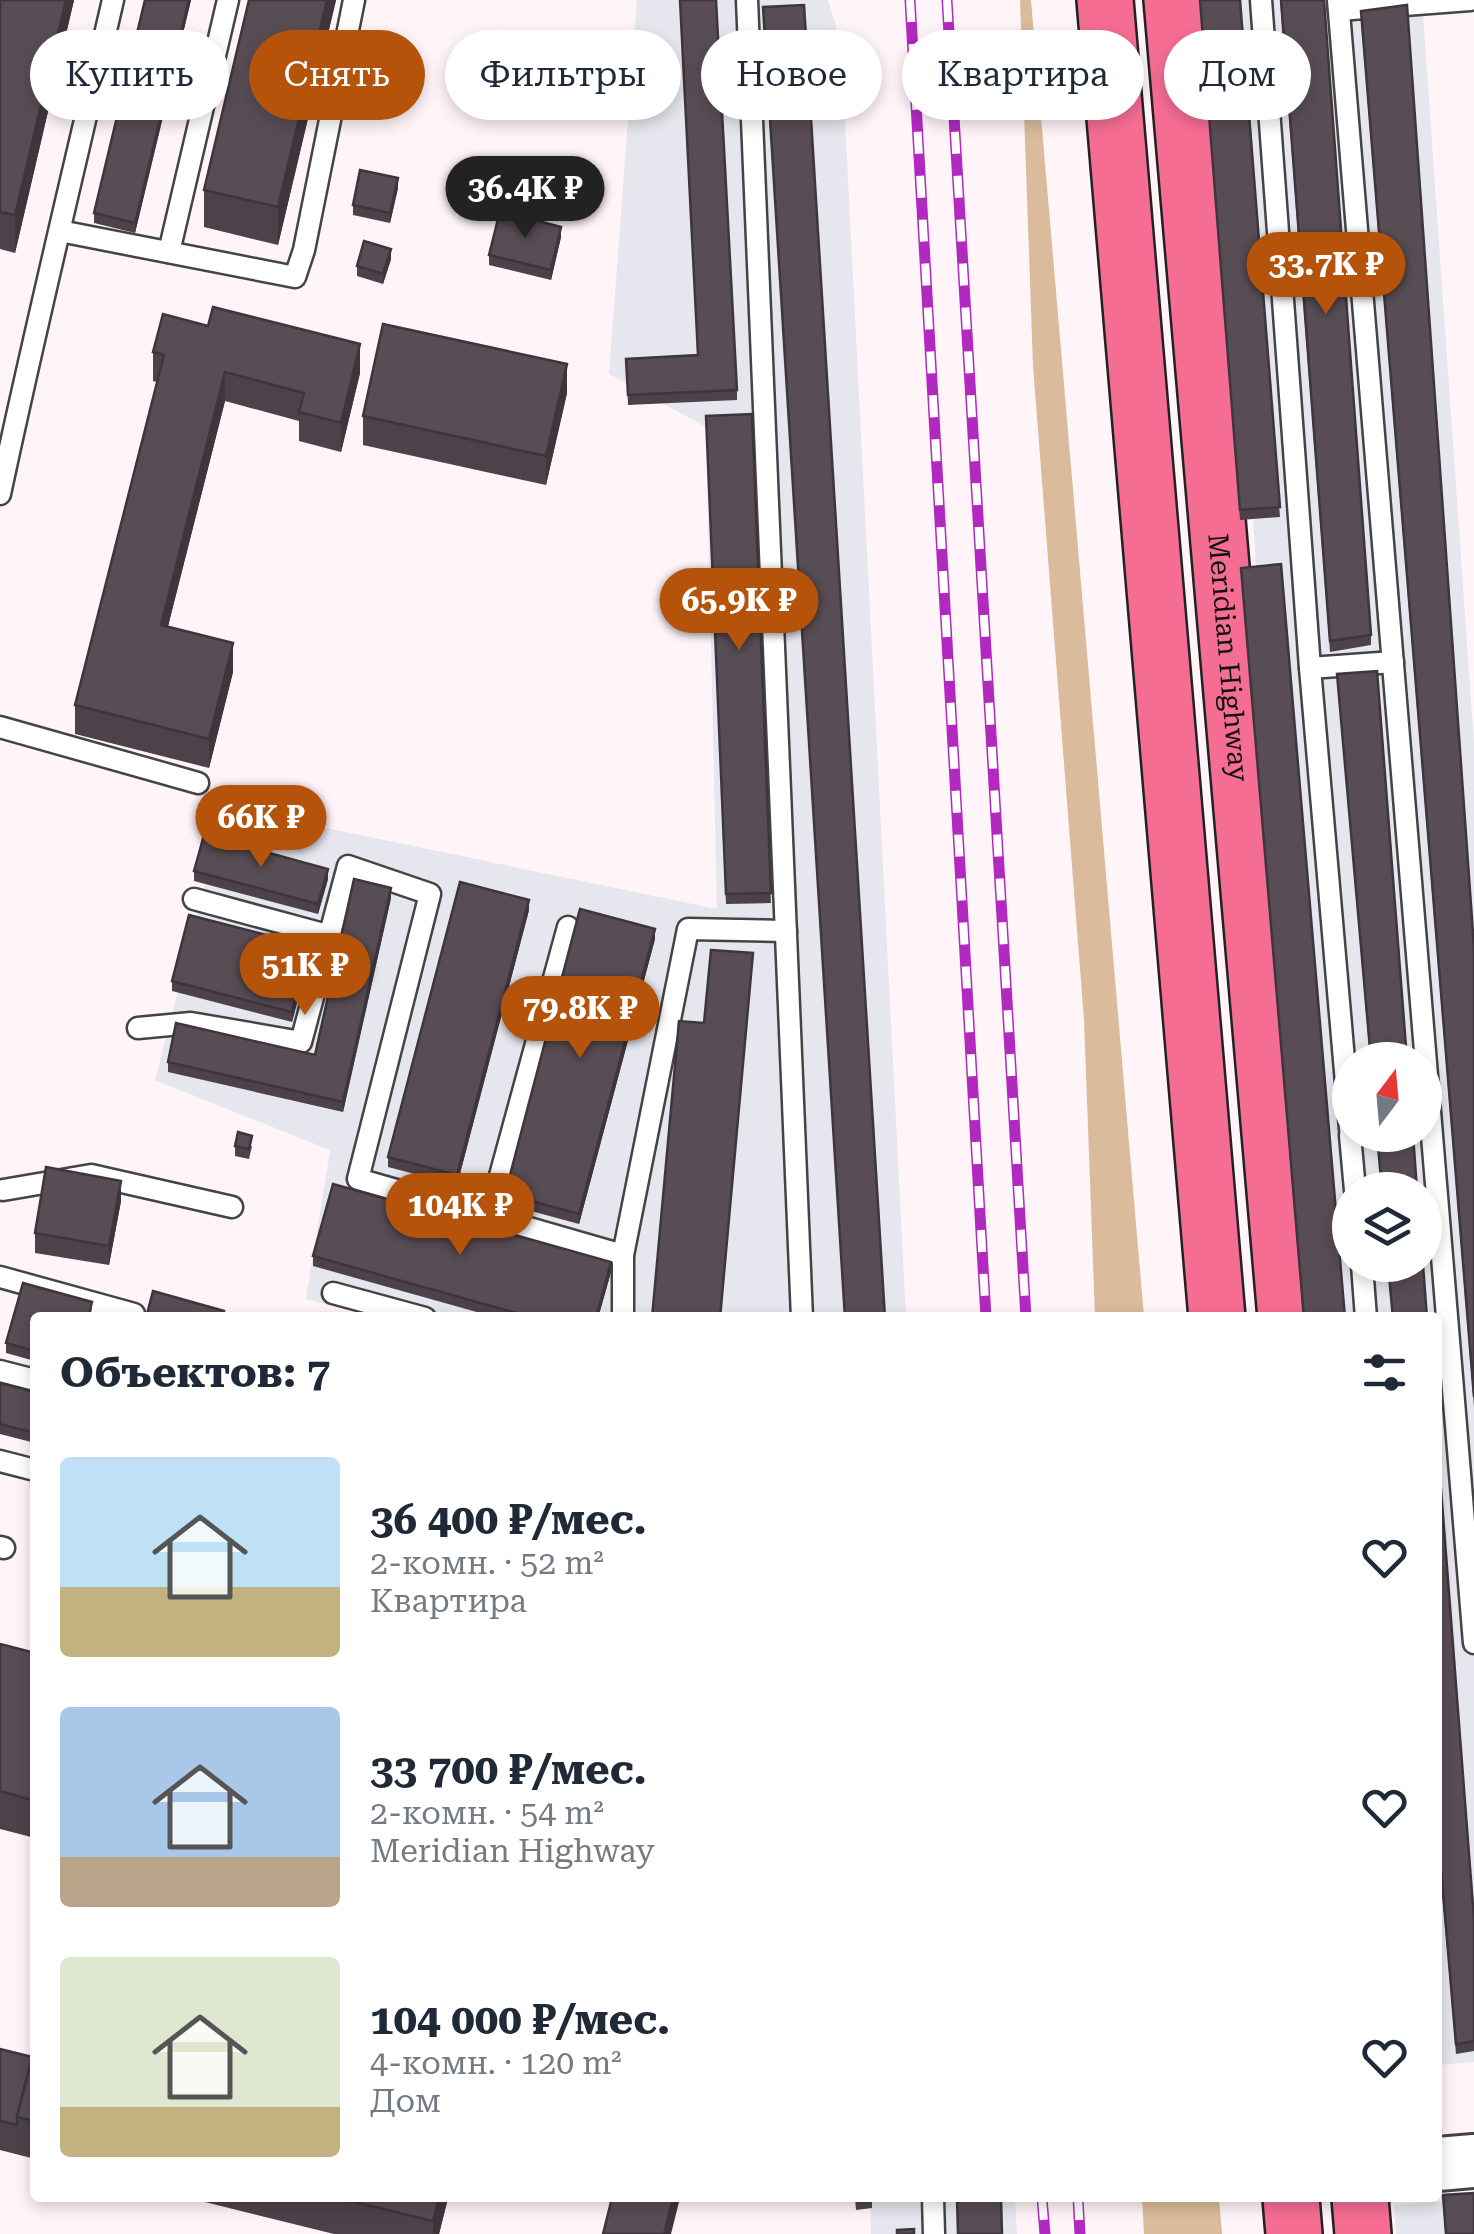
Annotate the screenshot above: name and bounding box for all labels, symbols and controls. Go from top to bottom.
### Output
chip: Купить [30,30,229,120]
chip: Снять [249,30,425,120]
chip: Фильтры [445,30,681,120]
chip: Новое [701,30,882,120]
chip: Квартира [902,30,1144,120]
chip: Дом [1164,30,1311,120]
pin: 36.4K ₽ [433,156,617,241]
text: 36.4K ₽ [468,169,582,207]
pin: 33.7K ₽ [1234,232,1418,317]
text: 33.7K ₽ [1269,245,1383,283]
street label: Meridian Highway [1202,532,1256,784]
pin: 65.9K ₽ [647,568,831,653]
text: 65.9K ₽ [682,581,796,619]
pin: 66K ₽ [191,785,331,870]
text: 66K ₽ [217,798,305,836]
pin: 51K ₽ [235,933,375,1018]
text: 51K ₽ [261,946,349,984]
pin: 79.8K ₽ [488,976,672,1061]
text: 79.8K ₽ [523,989,637,1027]
north arrow [1332,1042,1442,1152]
map controls [1332,1042,1442,1282]
button: layers [1332,1172,1442,1282]
pin: 104K ₽ [379,1173,541,1258]
text: 104K ₽ [408,1186,512,1224]
icon: filters [1357,1345,1412,1400]
text: Объектов: 7 [60,1348,330,1397]
text: 36 400 ₽/мес. [370,1495,647,1544]
icon: home [140,1497,260,1617]
icon: heart [1357,1530,1412,1585]
text: 2-комн. · 52 m² [370,1544,604,1582]
text: Квартира [370,1582,527,1620]
text: 33 700 ₽/мес. [370,1745,647,1794]
icon: home [140,1747,260,1867]
icon: heart [1357,1780,1412,1835]
text: 2-комн. · 54 m² [370,1794,604,1832]
text: Meridian Highway [370,1832,655,1870]
text: 104 000 ₽/мес. [370,1995,670,2044]
icon: home [140,1997,260,2117]
icon: heart [1357,2030,1412,2085]
text: 4-комн. · 120 m² [370,2044,622,2082]
text: Дом [370,2082,441,2120]

